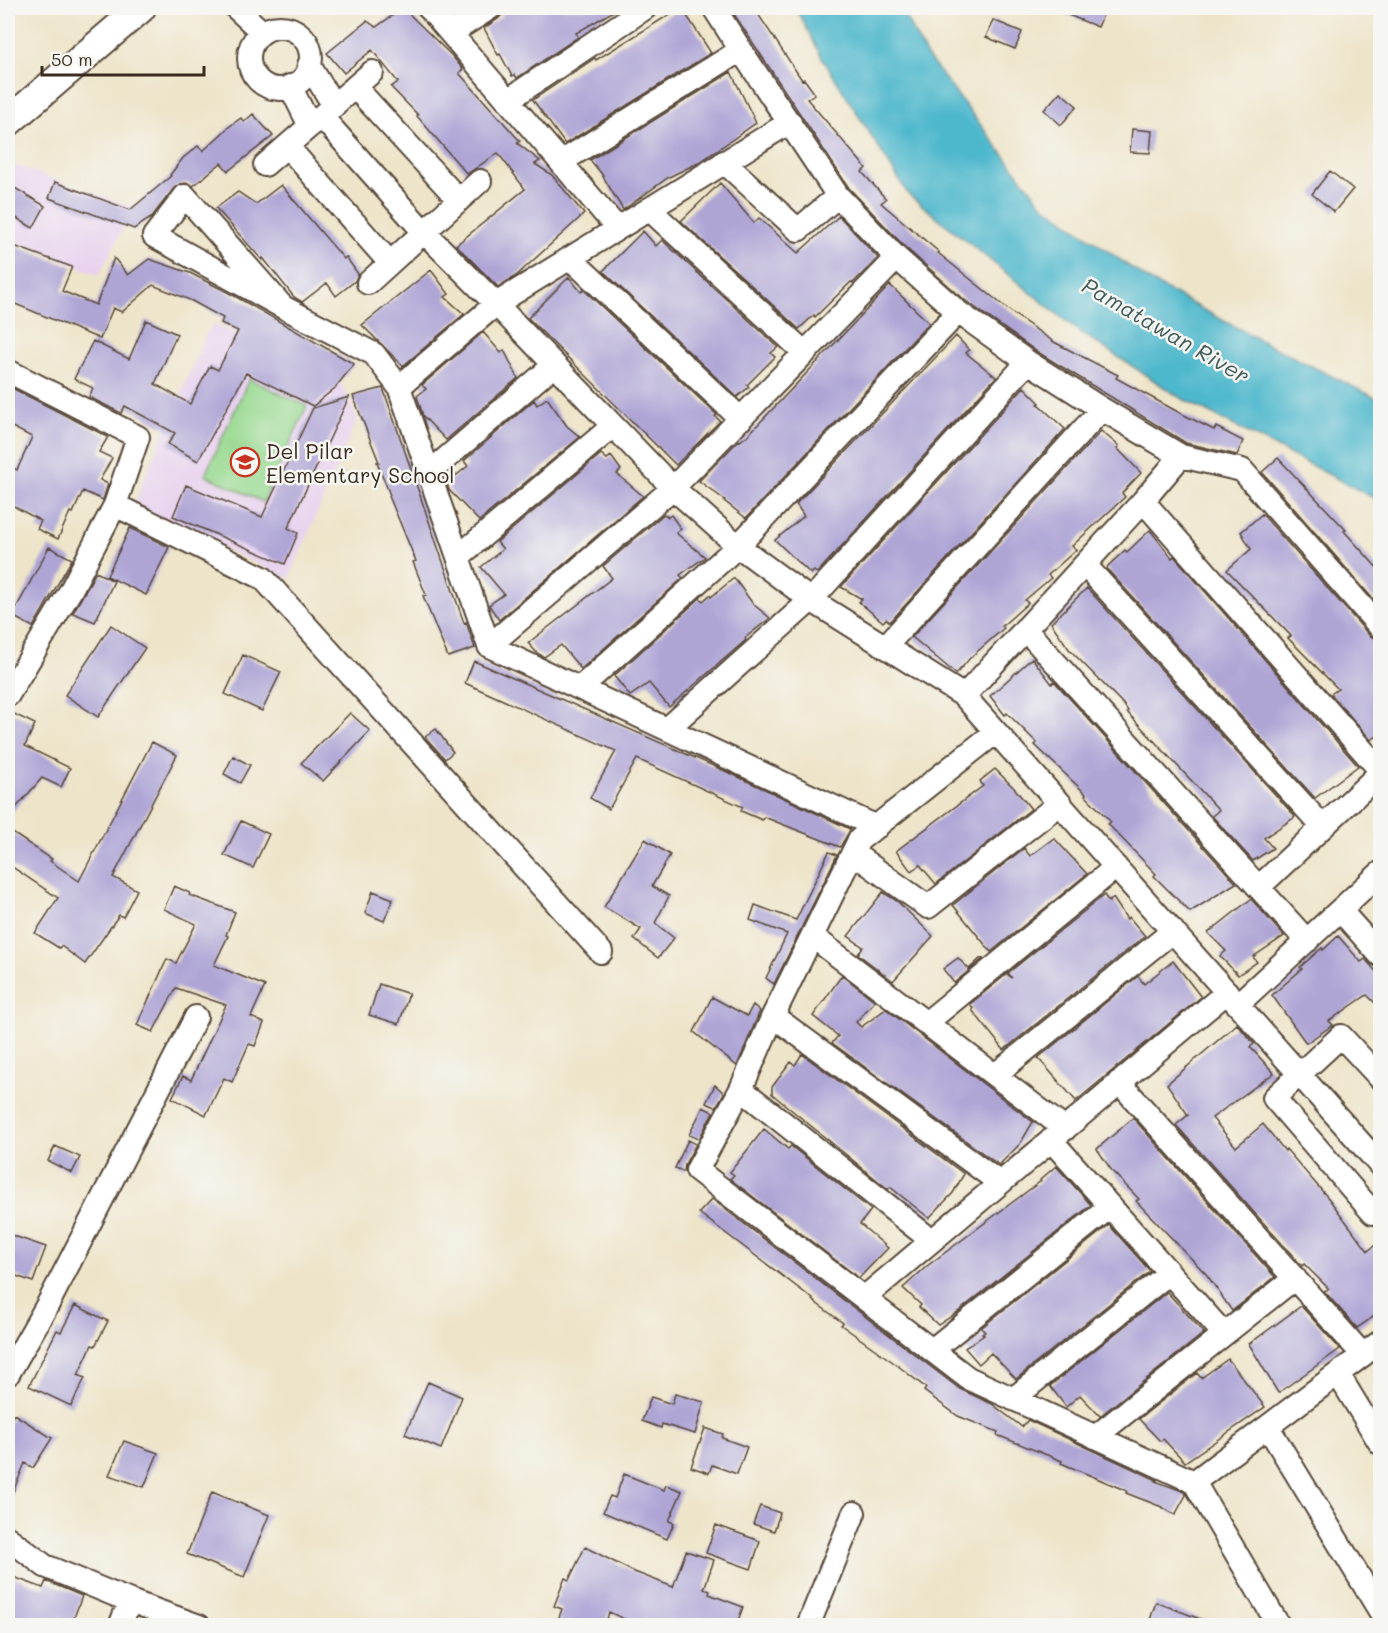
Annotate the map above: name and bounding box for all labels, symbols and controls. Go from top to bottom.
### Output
scale bar [42,39,204,77]
text: 50 m [51,47,93,71]
water label: Pamatawan River [1077,270,1255,390]
place label: Del Pilar Elementary School [266,437,454,488]
school or university icon: Del Pilar Elementary School [229,446,261,478]

